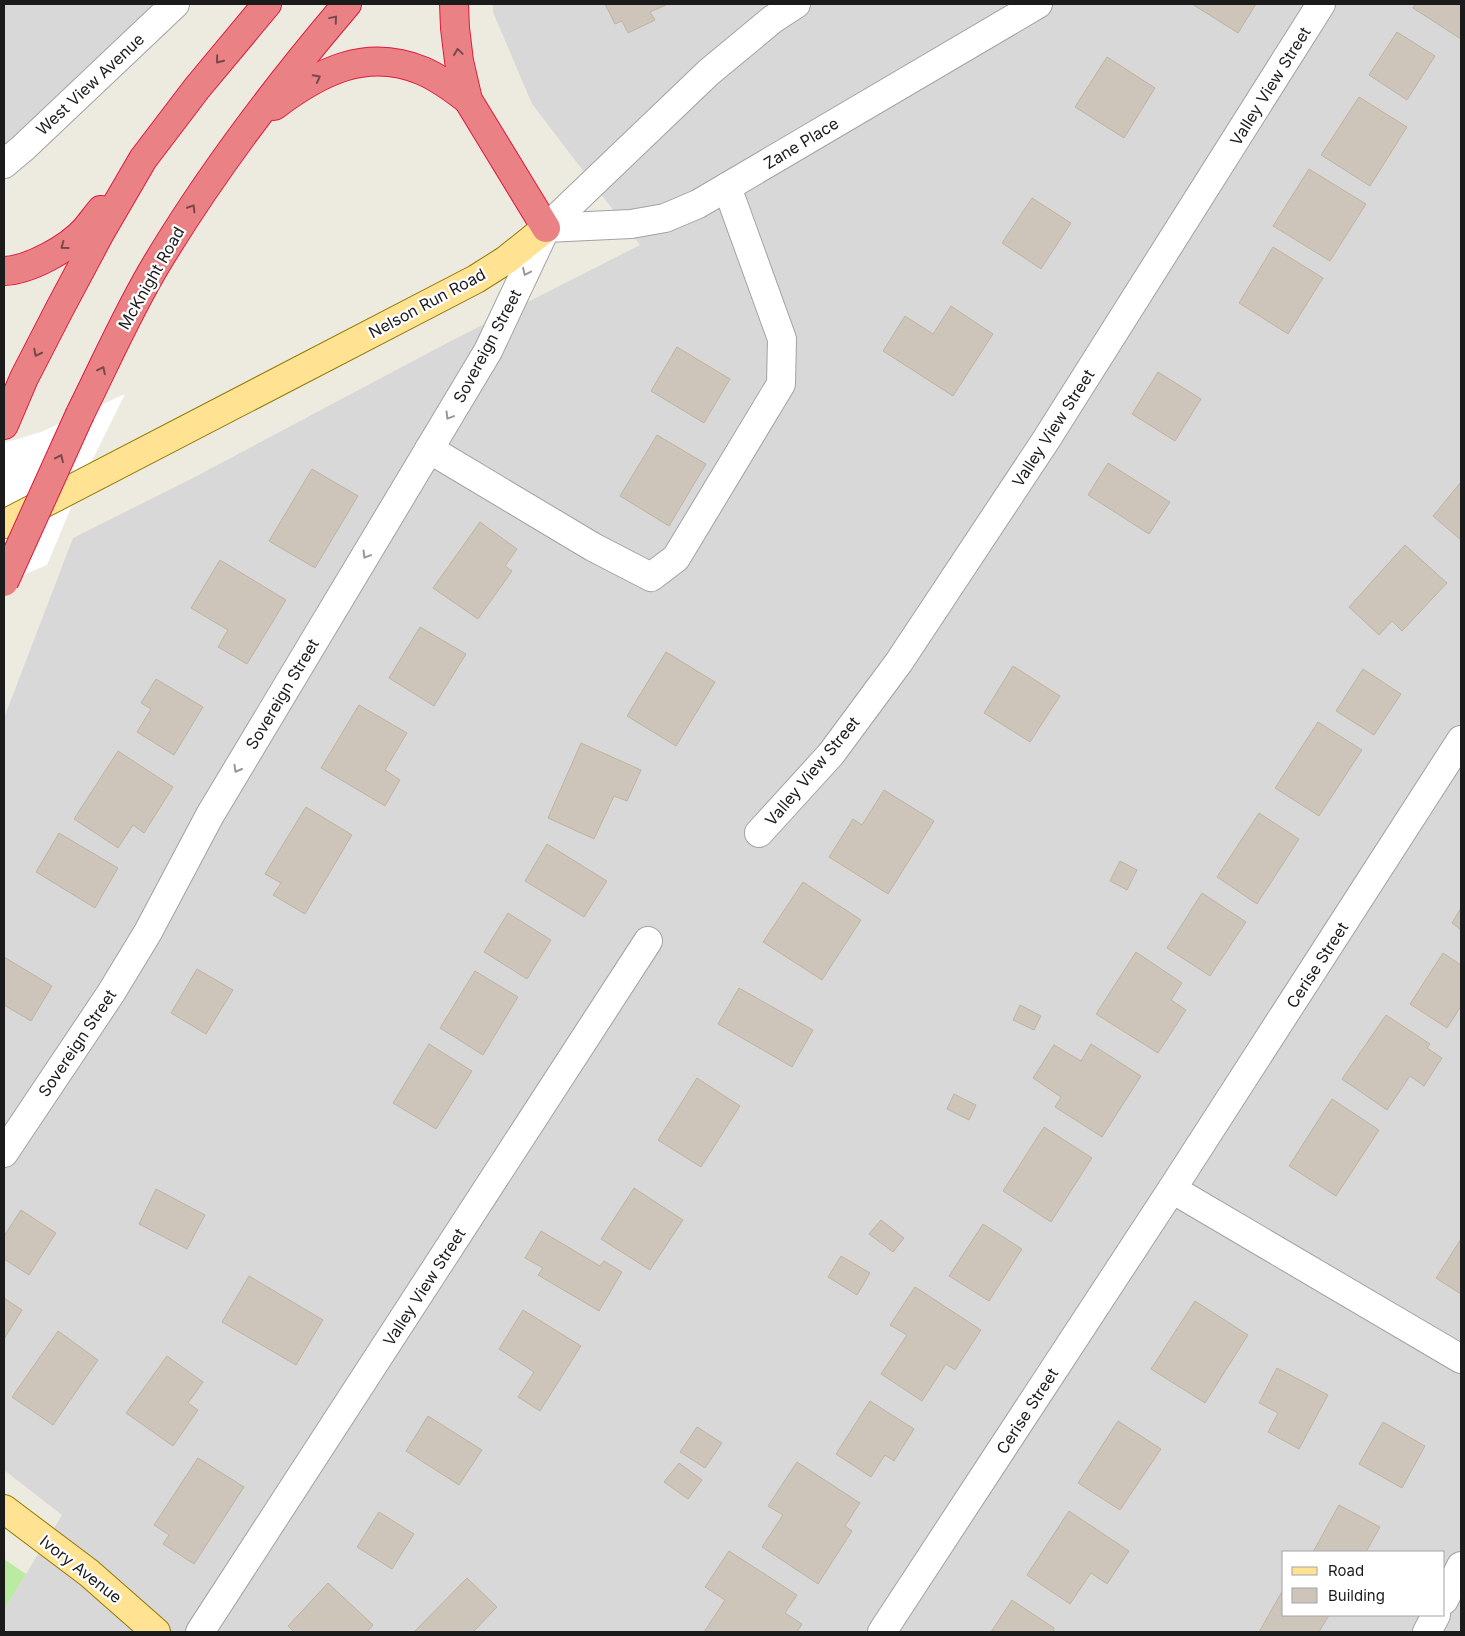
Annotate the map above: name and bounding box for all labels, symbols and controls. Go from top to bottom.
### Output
one-way arrow [328,16,337,25]
street label: Valley View Street [1225,23,1315,149]
street label: West View Avenue [32,29,148,139]
one-way arrow [454,48,464,56]
one-way arrow [217,54,225,63]
one-way arrow [311,74,320,84]
street label: Zane Place [760,113,842,173]
one-way arrow [186,204,195,214]
street label: McKnight Road [114,223,188,333]
one-way arrow [60,240,69,249]
street label: Nelson Run Road [365,264,489,342]
one-way arrow [522,267,532,276]
street label: Sovereign Street [449,286,525,406]
one-way arrow [33,348,43,357]
street label: Valley View Street [1008,365,1098,491]
one-way arrow [95,367,105,376]
one-way arrow [446,410,456,419]
one-way arrow [53,454,64,463]
one-way arrow [362,549,372,558]
street label: Sovereign Street [241,635,323,753]
street label: Valley View Street [761,712,863,830]
one-way arrow [234,764,244,773]
street label: Cerise Street [1282,918,1352,1012]
street label: Sovereign Street [34,985,120,1101]
street label: Valley View Street [379,1224,469,1350]
street label: Cerise Street [992,1364,1062,1458]
street label: Ivory Avenue [36,1531,126,1607]
legend [1282,1551,1445,1616]
text: Road [1328,1561,1364,1580]
text: Building [1328,1586,1385,1605]

